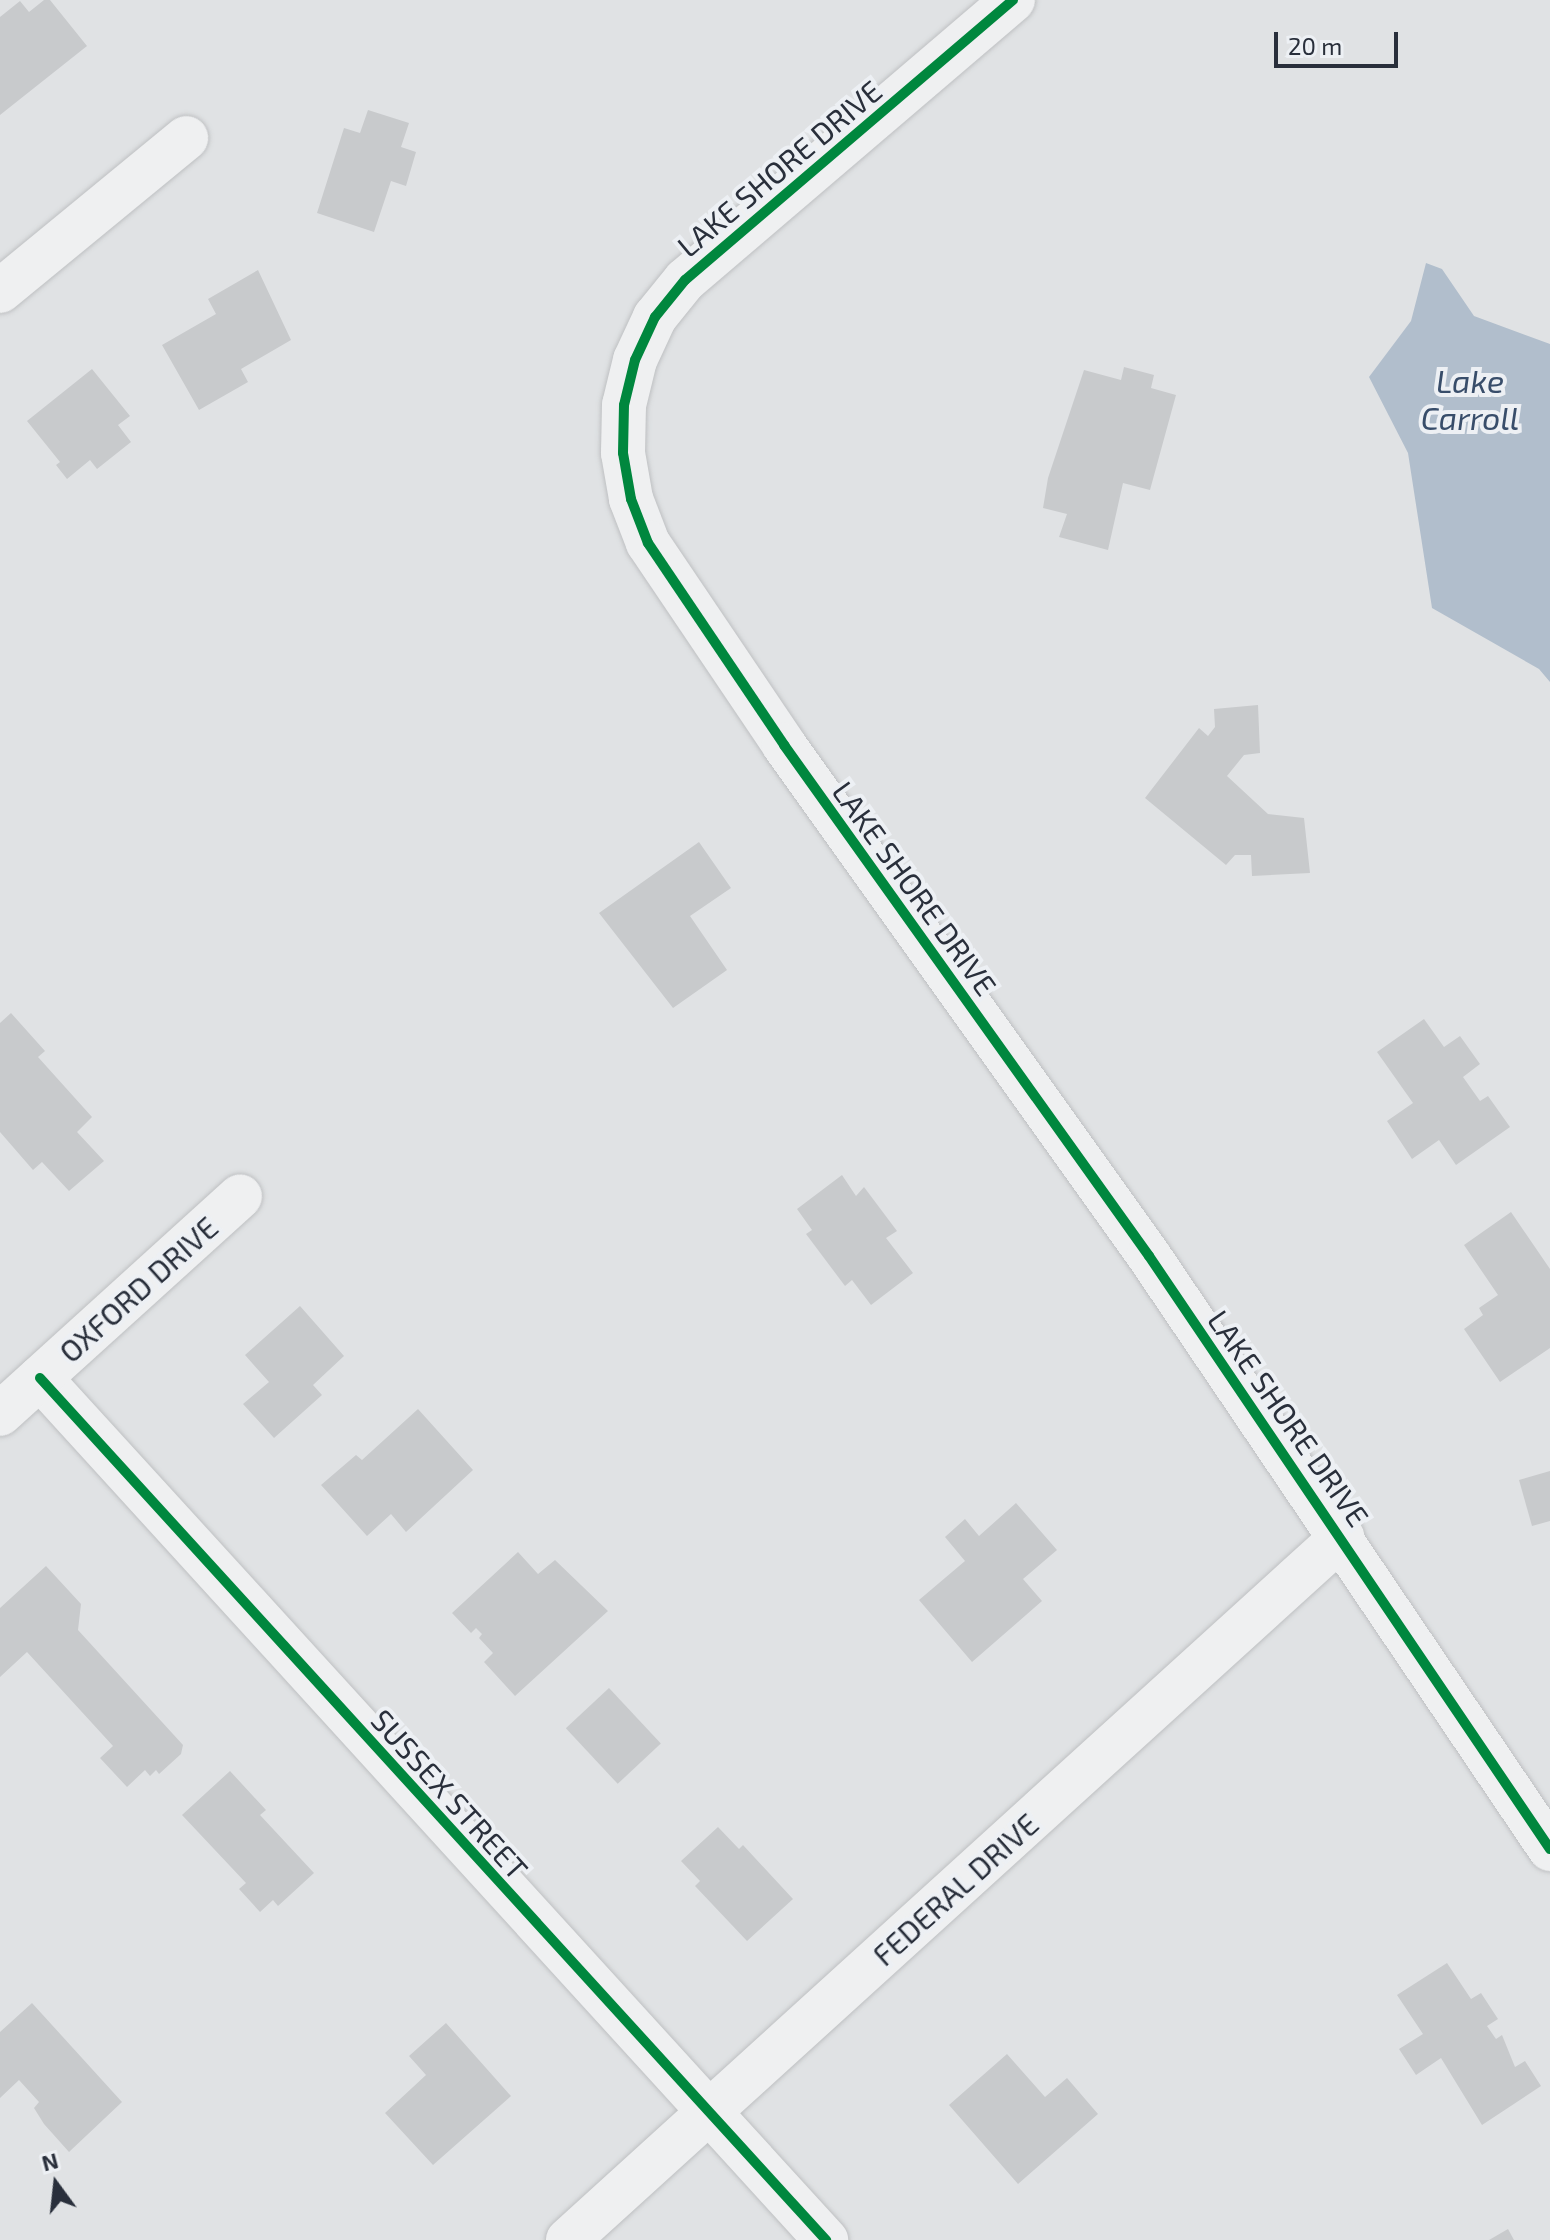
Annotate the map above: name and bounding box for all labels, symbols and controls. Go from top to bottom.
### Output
scale bar [1278,16,1402,66]
text: 20 m [1288,31,1342,60]
street label: LAKE SHORE DRIVE [670,72,888,264]
water label: Lake Carroll [1421,362,1519,437]
street label: LAKE SHORE DRIVE [825,774,1005,1002]
street label: OXFORD DRIVE [52,1209,224,1369]
street label: LAKE SHORE DRIVE [1201,1303,1377,1533]
street label: SUSSEX STREET [364,1702,536,1886]
street label: FEDERAL DRIVE [865,1805,1045,1973]
north arrow [16,2144,96,2224]
text: N [39,2146,61,2175]

